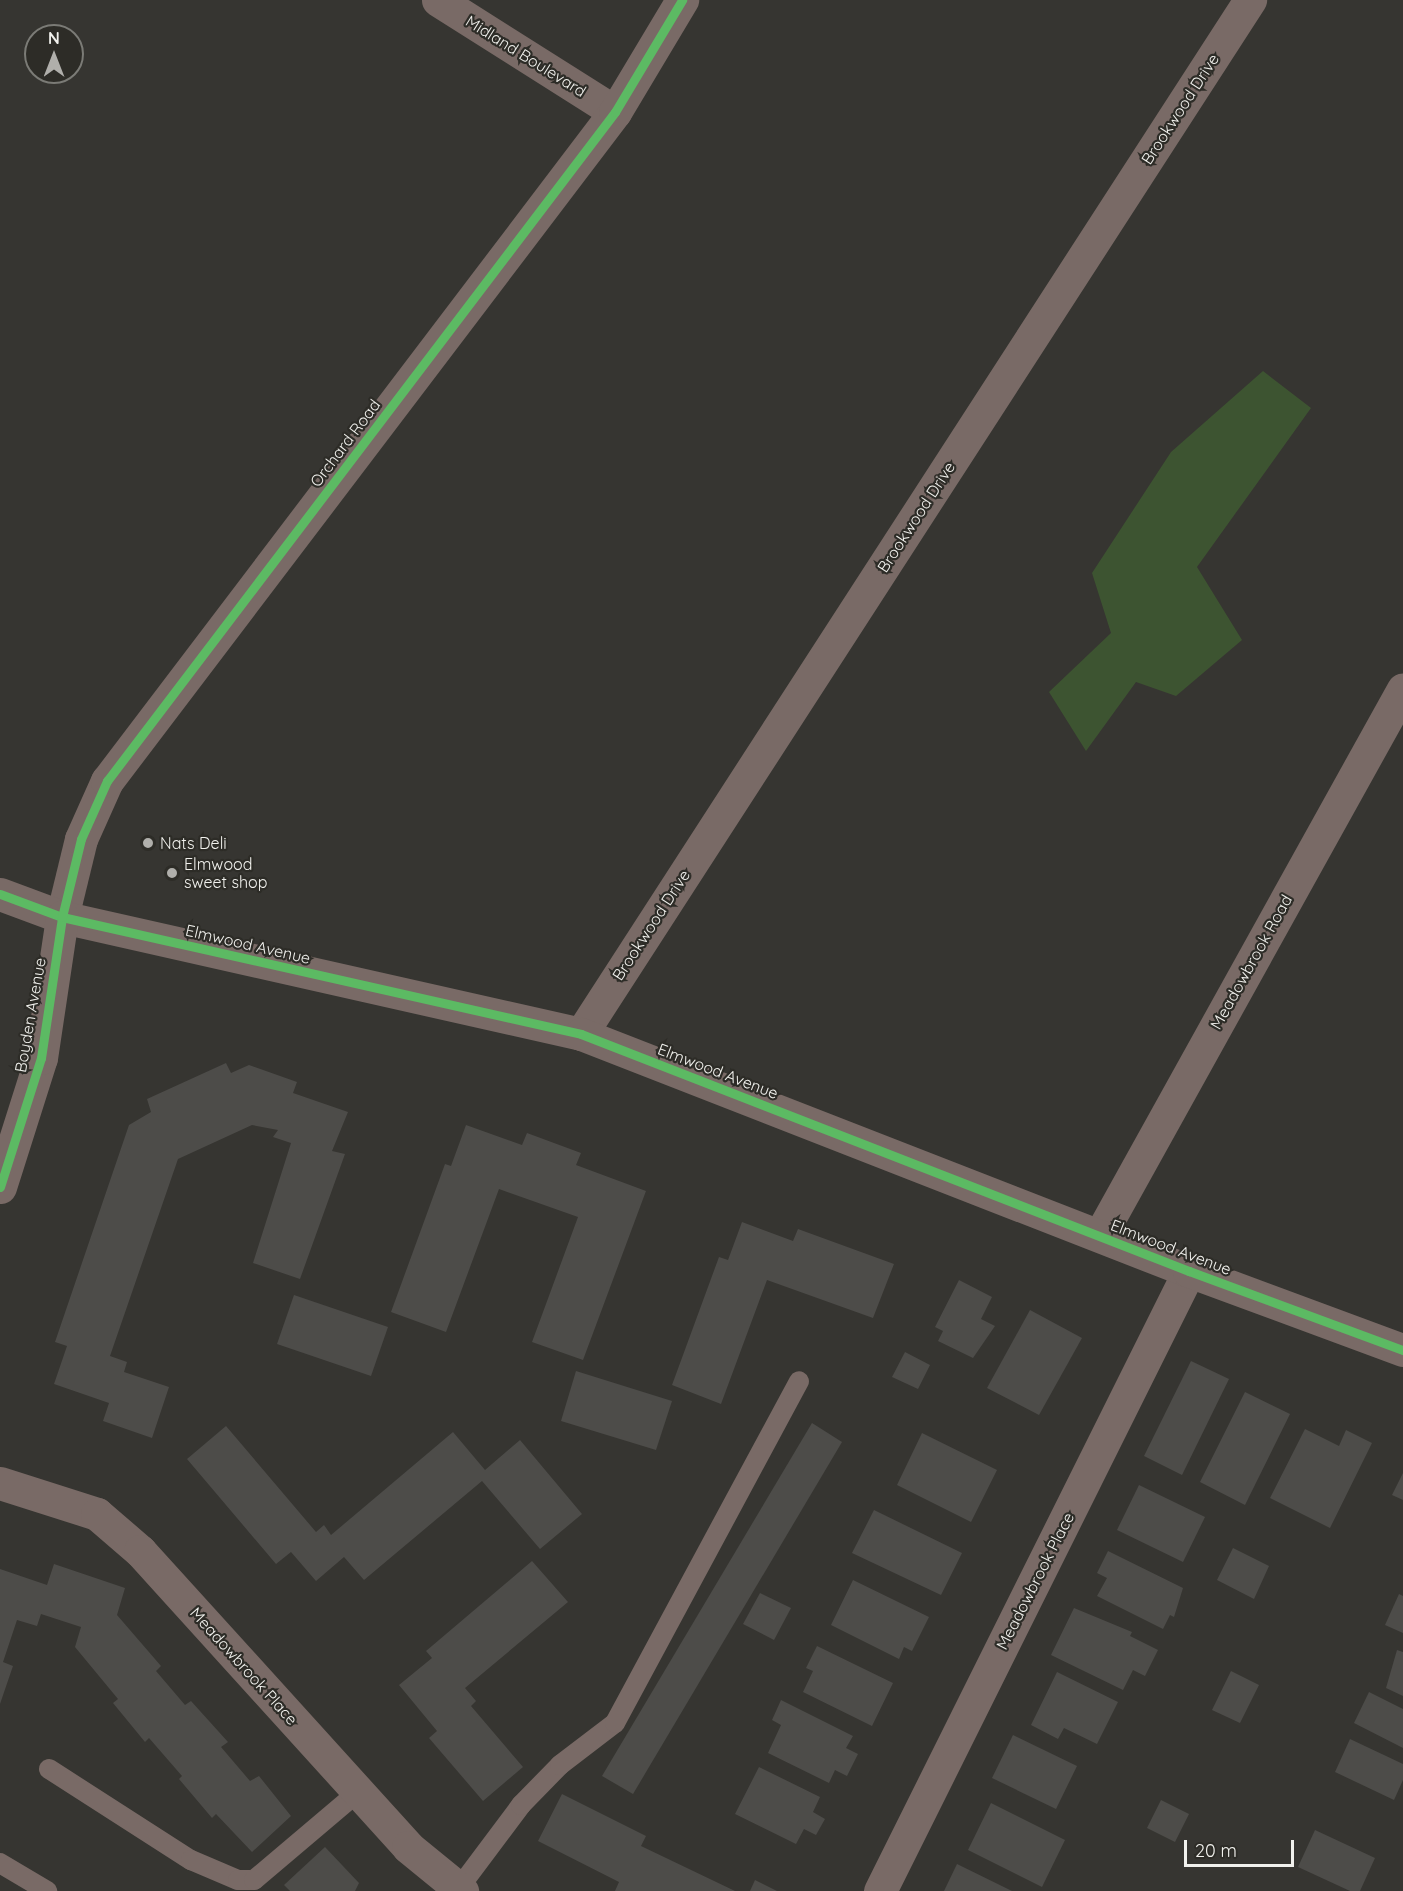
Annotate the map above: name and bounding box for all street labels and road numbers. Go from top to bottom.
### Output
street label: Midland Boulevard [462,11,590,101]
street label: Brookwood Drive [1137,50,1223,168]
street label: Orchard Road [306,395,384,491]
street label: Brookwood Drive [873,458,959,576]
street label: Brookwood Drive [608,866,694,984]
street label: Meadowbrook Road [1206,891,1296,1033]
street label: Elmwood Avenue [184,920,312,968]
street label: Boyden Avenue [10,956,50,1074]
street label: Elmwood Avenue [655,1039,781,1103]
street label: Elmwood Avenue [1108,1215,1234,1279]
street label: Meadowbrook Place [992,1509,1078,1653]
street label: Meadowbrook Place [186,1603,302,1729]

